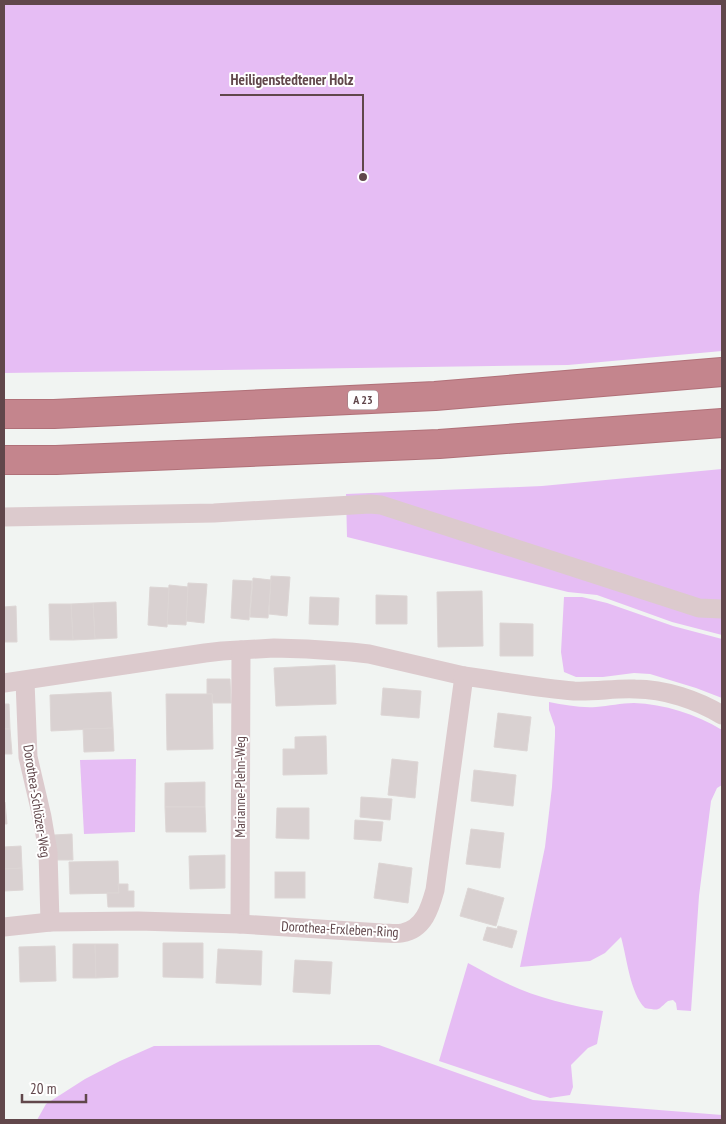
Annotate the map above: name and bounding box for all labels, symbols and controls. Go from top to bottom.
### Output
callout: Heiligenstedtener Holz [220,65,363,95]
text: Heiligenstedtener Holz [231,70,354,89]
road number: A 23 [348,390,378,410]
street label: Marianne-Plehn-Weg [231,736,249,838]
street label: Dorothea-Schlözer-Weg [19,743,55,859]
street label: Dorothea-Erxleben-Ring [281,917,399,941]
scale bar [22,1072,86,1104]
text: 20 m [30,1079,56,1098]

